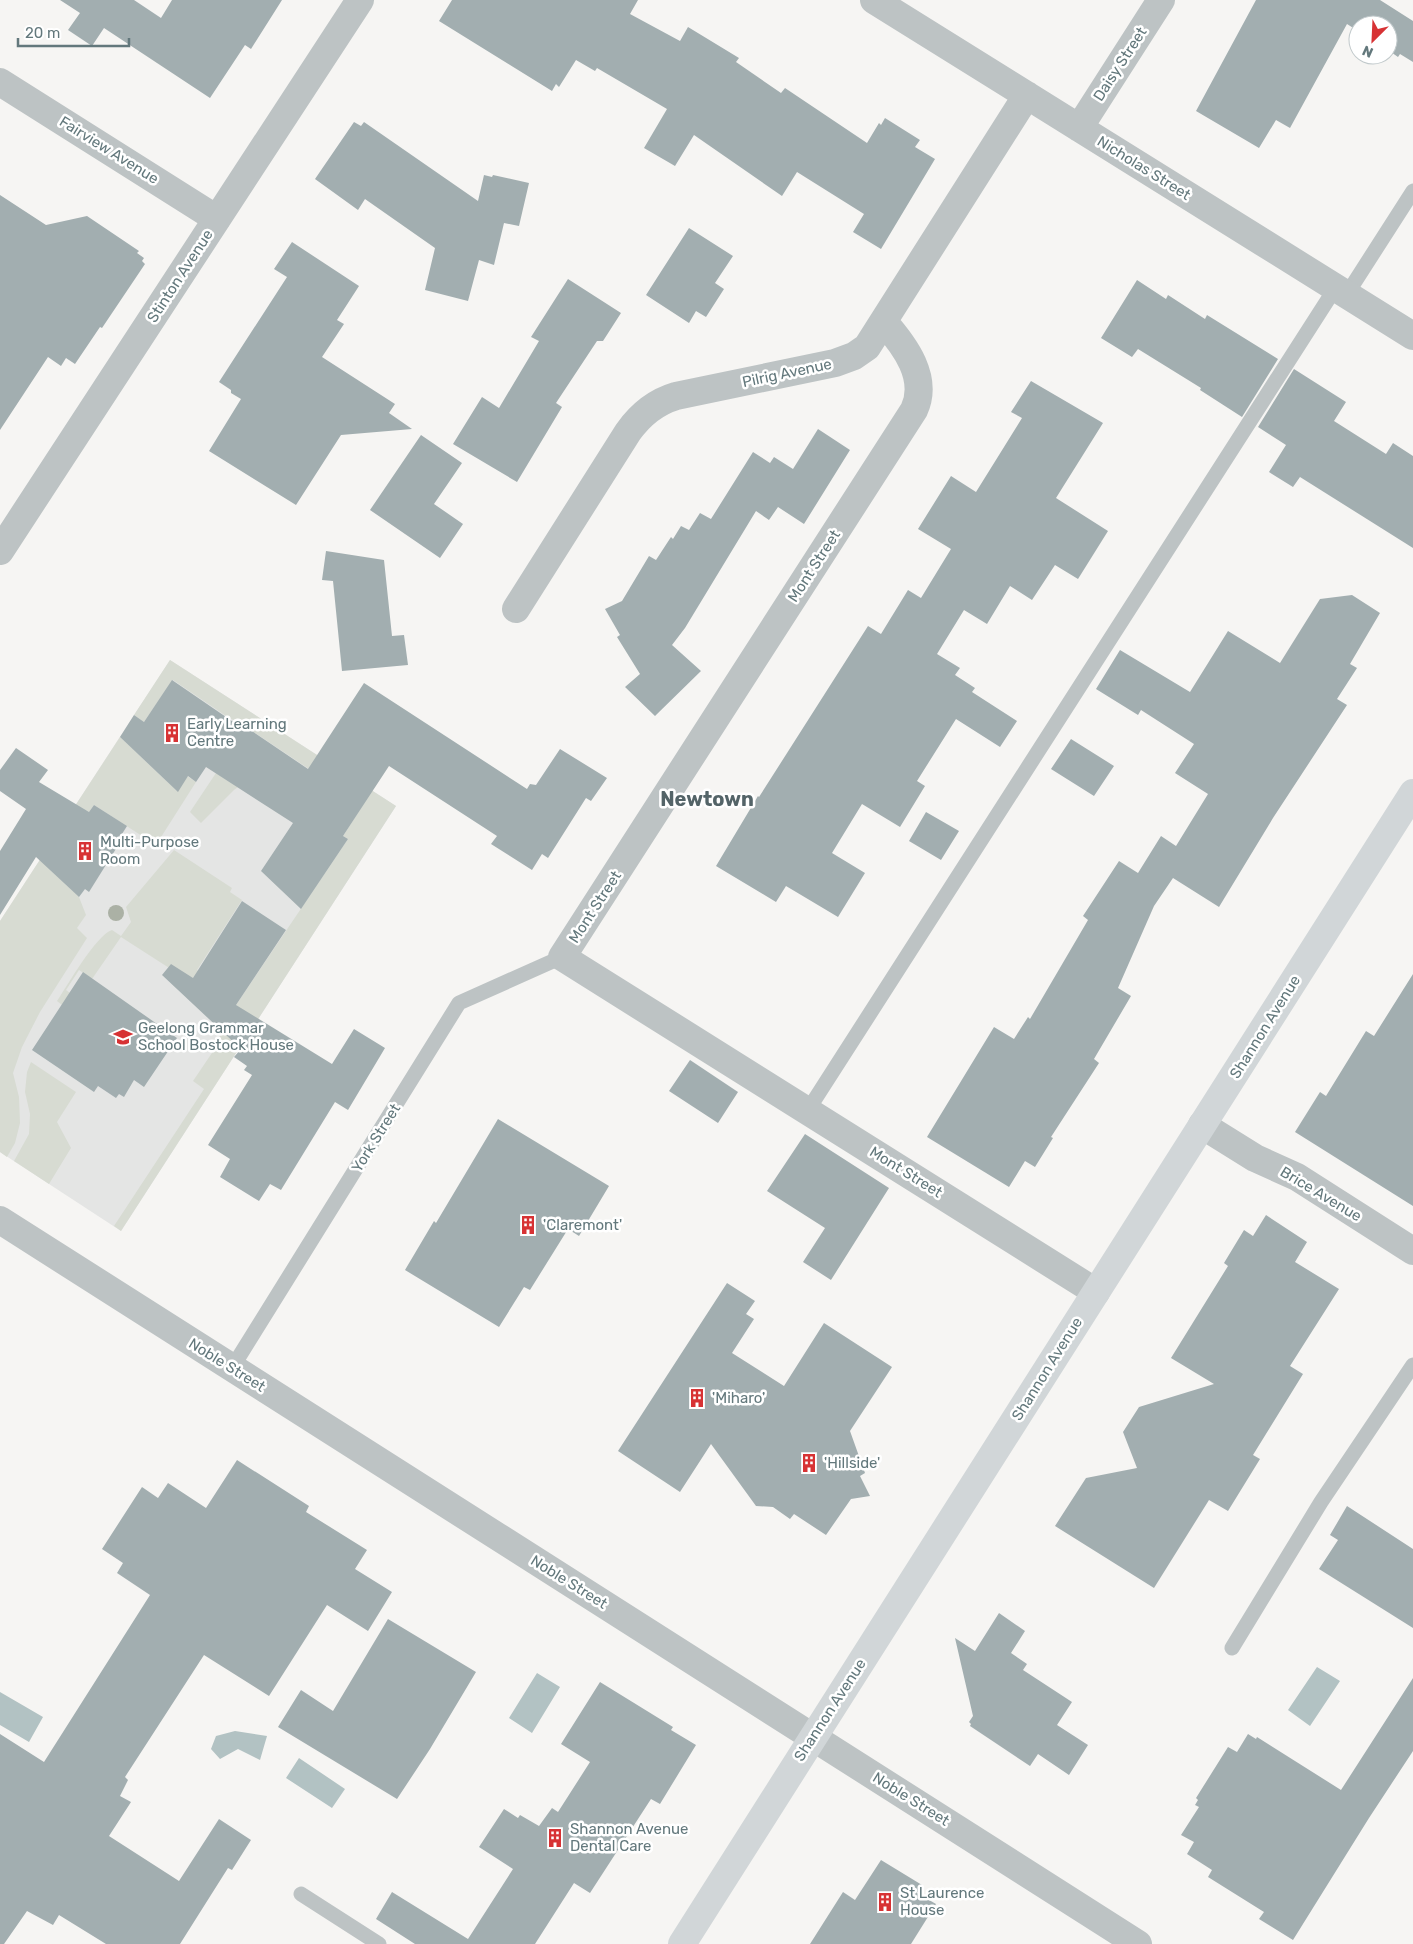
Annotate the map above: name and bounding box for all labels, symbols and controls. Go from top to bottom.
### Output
scale bar [18,15,129,47]
north arrow [1348,15,1398,65]
text: 20 m [25,24,60,42]
street label: Daisy Street [1089,24,1151,104]
text: N [1360,42,1376,61]
street label: Fairview Avenue [56,112,162,188]
street label: Nicholas Street [1094,132,1194,204]
street label: Stinton Avenue [143,226,217,326]
street label: Pilrig Avenue [741,355,833,391]
street label: Mont Street [784,526,844,605]
place label: Early Learning Centre [187,715,287,750]
building icon: Early Learning Centre [161,722,183,744]
district label: Newtown [660,787,754,811]
place label: Multi-Purpose Room [100,833,199,868]
building icon: Multi-Purpose Room [74,840,96,862]
street label: Mont Street [565,867,625,946]
street label: Shannon Avenue [1226,972,1304,1082]
place label: Geelong Grammar School Bostock House [138,1019,294,1054]
school or university icon: Geelong Grammar School Bostock House [112,1026,134,1048]
street label: York Street [348,1100,404,1176]
street label: Mont Street [866,1143,946,1202]
street label: Brice Avenue [1277,1163,1365,1225]
building icon: 'Claremont' [517,1214,539,1236]
place label: 'Claremont' [543,1216,622,1234]
street label: Shannon Avenue [1008,1314,1086,1424]
street label: Noble Street [185,1334,269,1396]
building icon: 'Miharo' [686,1387,708,1409]
place label: 'Miharo' [712,1389,765,1407]
building icon: 'Hillside' [798,1452,820,1474]
place label: 'Hillside' [824,1454,880,1472]
street label: Noble Street [527,1551,611,1613]
street label: Shannon Avenue [790,1655,870,1765]
street label: Noble Street [869,1768,953,1830]
place label: Shannon Avenue Dental Care [570,1820,688,1855]
building icon: Shannon Avenue Dental Care [544,1827,566,1849]
place label: St Laurence House [900,1884,984,1919]
building icon: St Laurence House [874,1891,896,1913]

